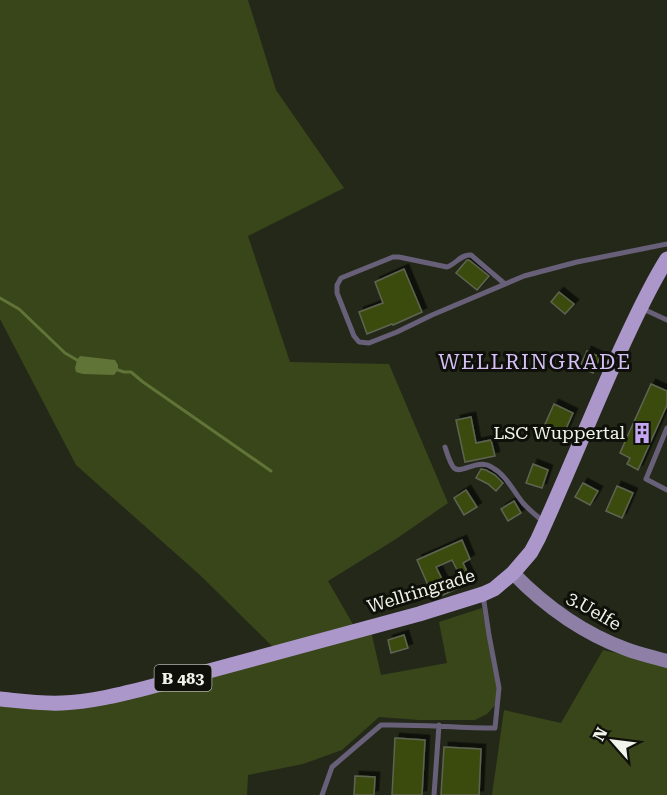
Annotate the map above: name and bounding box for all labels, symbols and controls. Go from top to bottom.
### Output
district label: WELLRINGRADE [438,350,632,374]
building icon: LSC Wuppertal [630,421,654,445]
place label: LSC Wuppertal [493,422,625,443]
street label: Wellringrade [364,564,477,617]
street label: 3.Uelfe [563,587,625,635]
road number: B 483 [154,665,212,691]
north arrow [583,711,643,771]
text: N [589,724,611,744]

